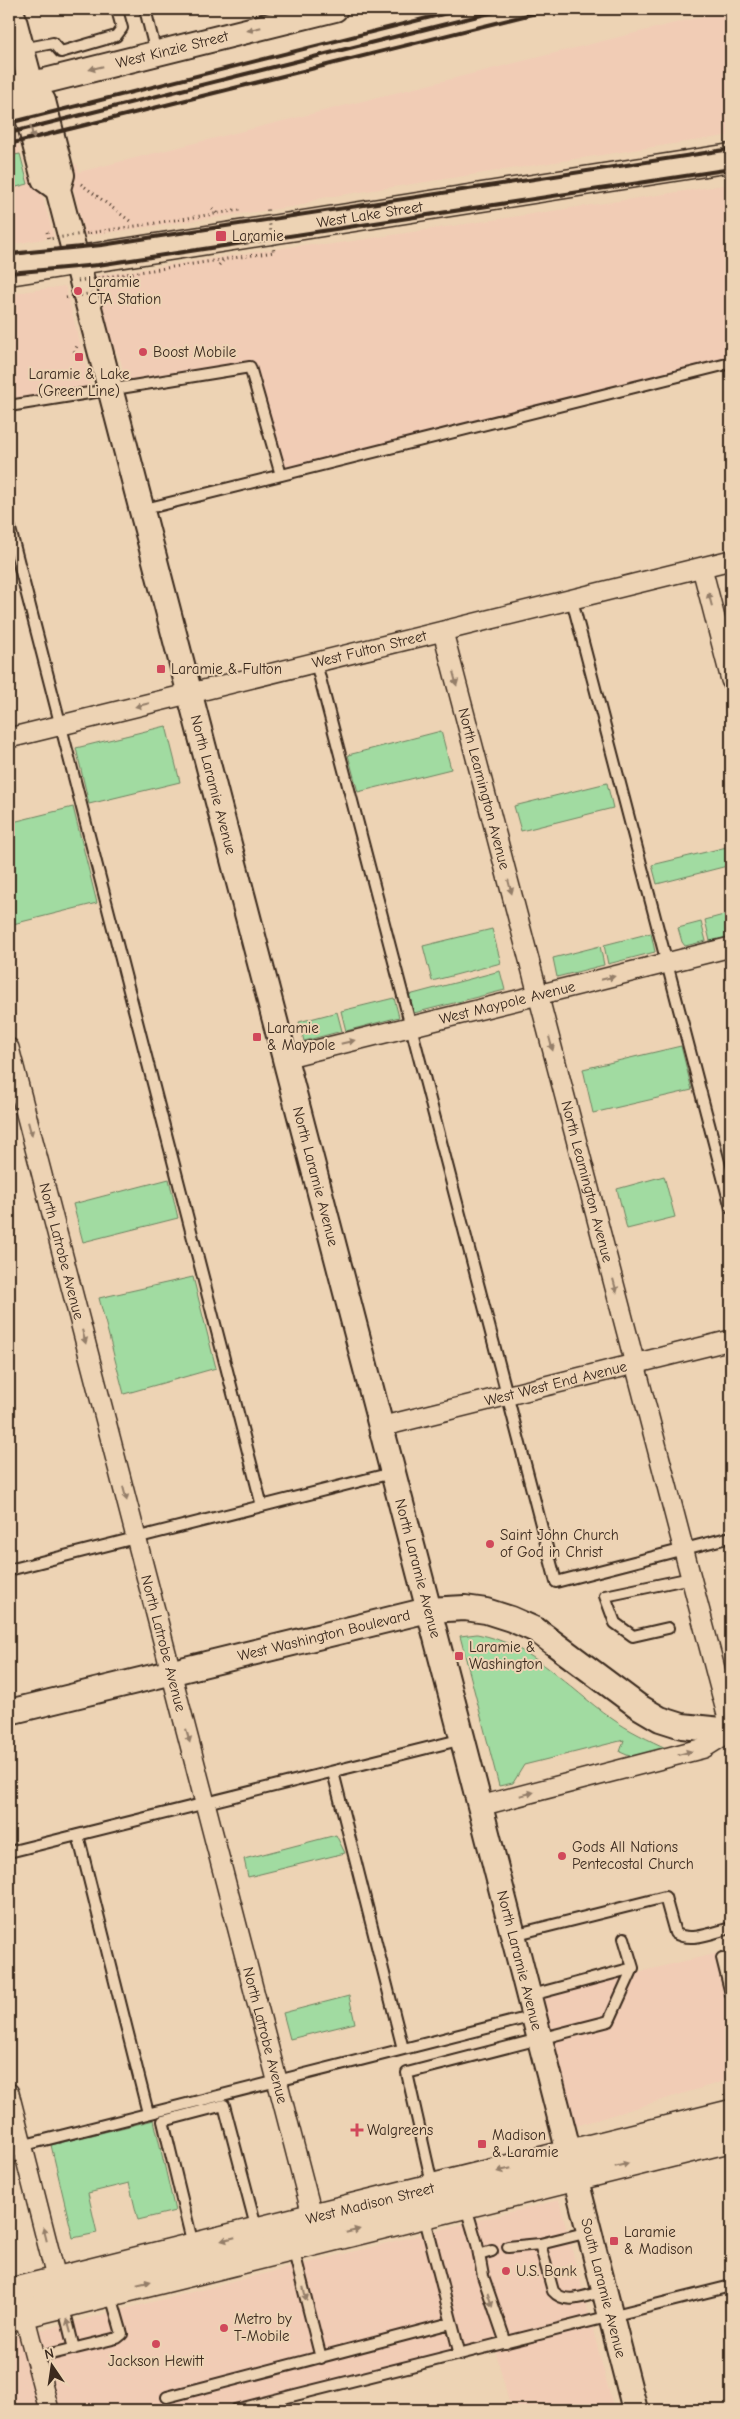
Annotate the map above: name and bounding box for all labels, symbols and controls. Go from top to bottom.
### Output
one-way arrow [246,25,261,33]
street label: West Kinzie Street [114,27,231,72]
one-way arrow [89,64,104,72]
one-way arrow [28,124,36,139]
street label: West Lake Street [315,197,425,232]
place label: Laramie [232,227,284,245]
marker: Laramie [214,229,228,243]
place label: Laramie CTA Station [88,273,161,308]
marker: Laramie CTA Station [72,285,84,297]
place label: Boost Mobile [153,343,237,361]
marker: Boost Mobile [137,346,149,358]
marker: Laramie & Lake (Green Line) [73,351,85,363]
place label: Laramie & Lake (Green Line) [29,365,130,400]
one-way arrow [706,591,714,606]
street label: West Fulton Street [310,626,429,672]
place label: Laramie & Fulton [171,660,282,678]
marker: Laramie & Fulton [155,663,167,675]
one-way arrow [452,671,460,686]
one-way arrow [134,701,149,709]
street label: North Leamington Avenue [454,706,514,872]
street label: North Laramie Avenue [187,713,240,857]
one-way arrow [506,879,514,894]
one-way arrow [601,974,616,982]
street label: West Maypole Avenue [437,977,578,1028]
place label: Laramie & Maypole [267,1019,336,1054]
marker: Laramie & Maypole [251,1031,263,1043]
one-way arrow [547,1036,555,1051]
one-way arrow [341,1038,356,1046]
street label: North Leamington Avenue [557,1099,617,1265]
street label: North Laramie Avenue [289,1105,343,1249]
one-way arrow [26,1121,34,1136]
street label: North Latrobe Avenue [35,1181,88,1322]
one-way arrow [611,1278,619,1293]
one-way arrow [80,1329,88,1344]
street label: West West End Avenue [483,1357,629,1410]
one-way arrow [121,1487,129,1502]
street label: North Laramie Avenue [391,1497,445,1641]
place label: Saint John Church of God in Christ [500,1526,619,1561]
marker: Saint John Church of God in Christ [484,1538,496,1550]
street label: North Latrobe Avenue [137,1573,190,1714]
street label: West Washington Boulevard [236,1606,412,1665]
place label: Laramie & Washington [469,1638,543,1673]
marker: Laramie & Washington [453,1650,465,1662]
one-way arrow [184,1728,192,1744]
one-way arrow [677,1749,692,1757]
one-way arrow [520,1789,535,1797]
place label: Gods All Nations Pentecostal Church [572,1838,694,1873]
marker: Gods All Nations Pentecostal Church [556,1850,568,1862]
street label: North Laramie Avenue [493,1889,546,2033]
street label: North Latrobe Avenue [239,1965,292,2106]
place label: Walgreens [367,2121,433,2139]
marker: Walgreens [351,2124,363,2136]
place label: Madison & Laramie [492,2126,559,2161]
marker: Madison & Laramie [476,2138,488,2150]
one-way arrow [614,2161,629,2169]
one-way arrow [497,2166,512,2174]
street label: West Madison Street [304,2179,437,2228]
street label: South Laramie Avenue [577,2216,630,2360]
place label: Laramie & Madison [624,2223,693,2258]
one-way arrow [41,2226,49,2241]
one-way arrow [345,2227,360,2235]
one-way arrow [220,2235,235,2243]
marker: Laramie & Madison [608,2235,620,2247]
place label: U.S. Bank [516,2262,578,2280]
marker: U.S. Bank [500,2265,512,2277]
one-way arrow [136,2279,151,2287]
one-way arrow [301,2286,309,2301]
one-way arrow [487,2292,494,2307]
place label: Metro by T-Mobile [234,2310,292,2345]
one-way arrow [64,2319,72,2334]
marker: Metro by T-Mobile [218,2322,230,2334]
marker: Jackson Hewitt [150,2338,162,2350]
north arrow [28,2342,78,2392]
text: N [43,2345,56,2363]
place label: Jackson Hewitt [108,2352,205,2370]

